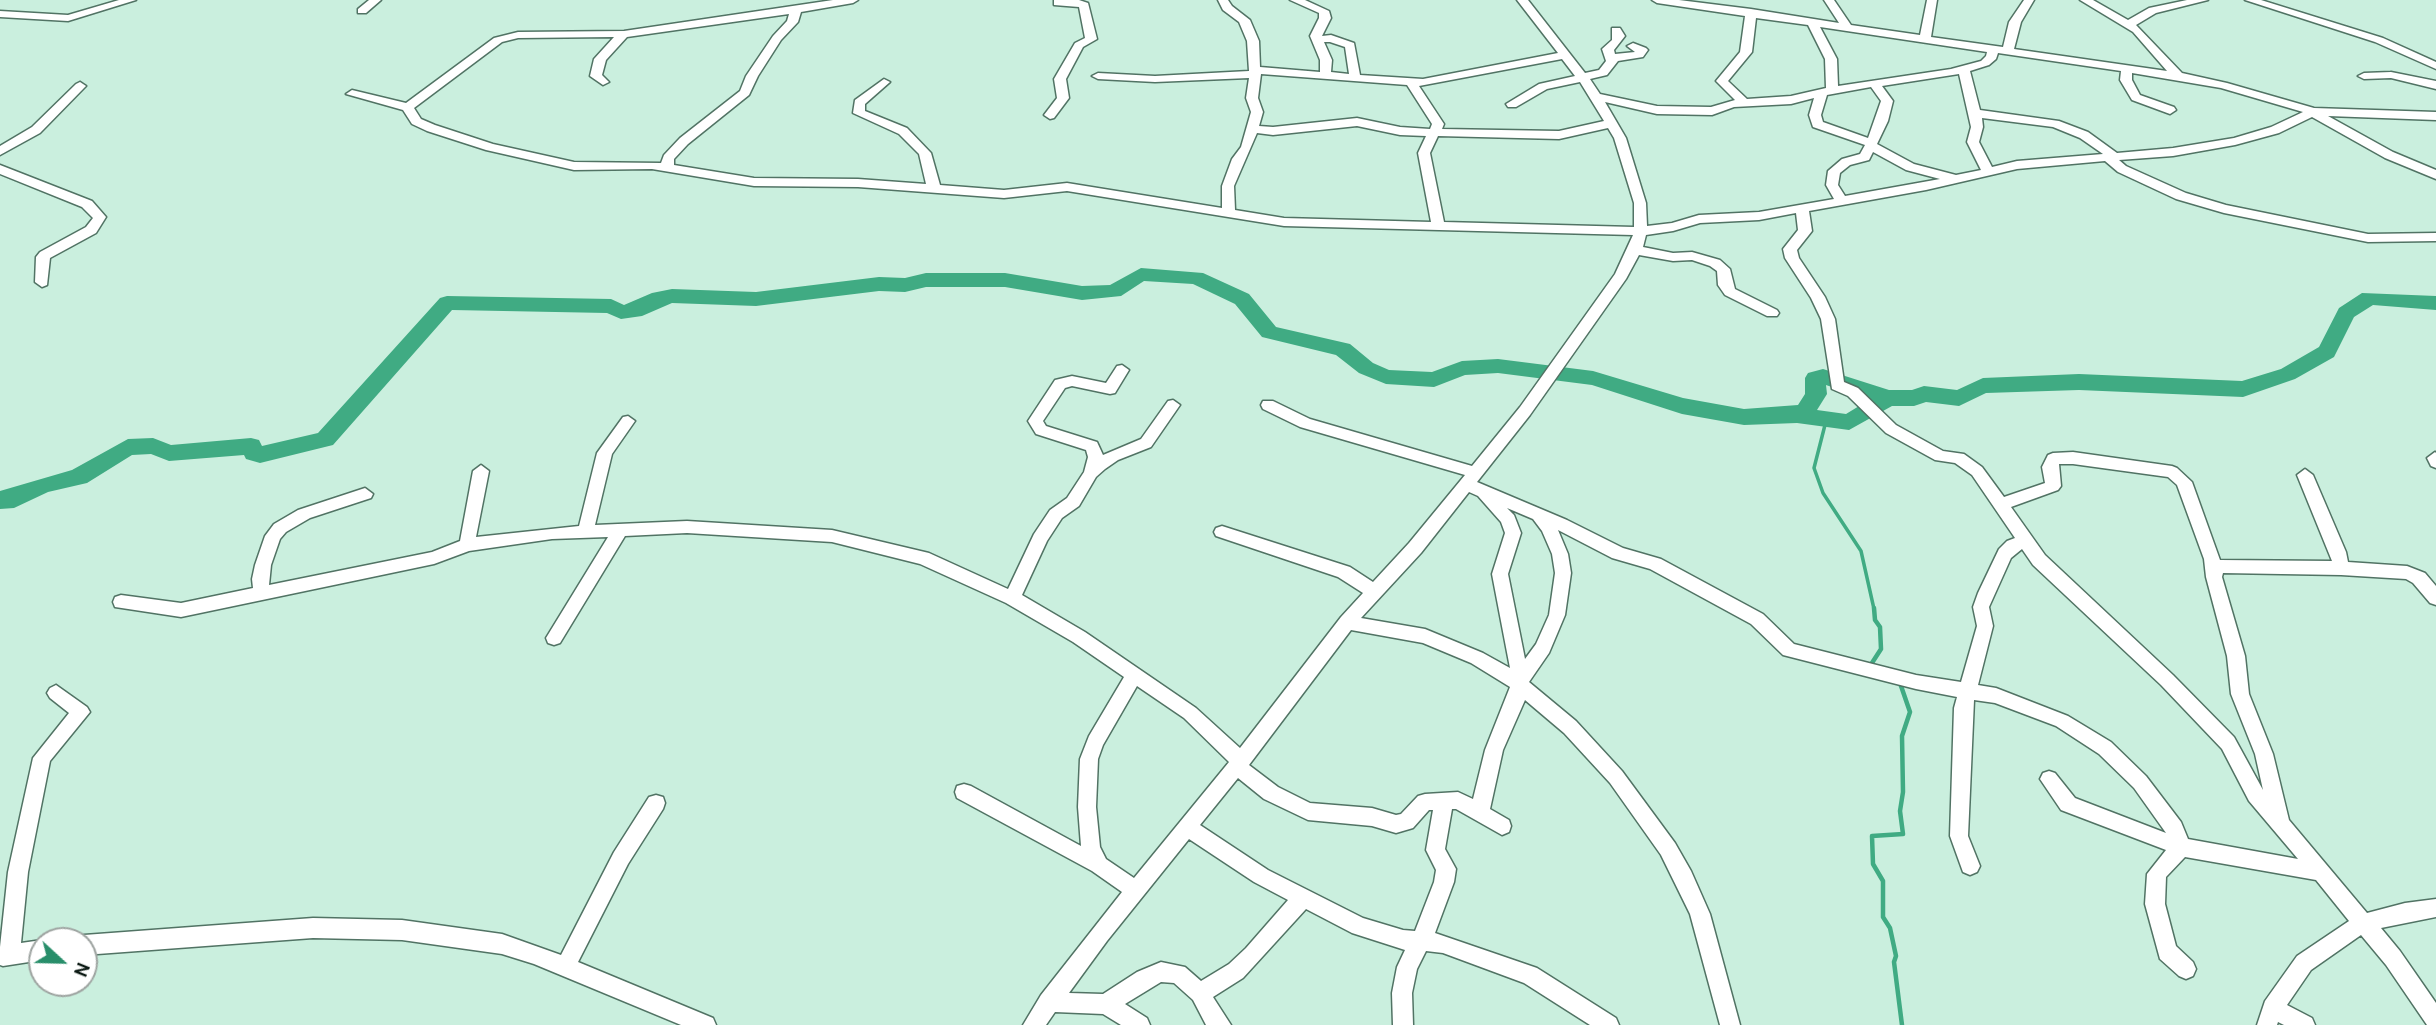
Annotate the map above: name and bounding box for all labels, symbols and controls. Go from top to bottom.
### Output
north arrow [28,927,98,997]
text: N [67,958,94,980]

